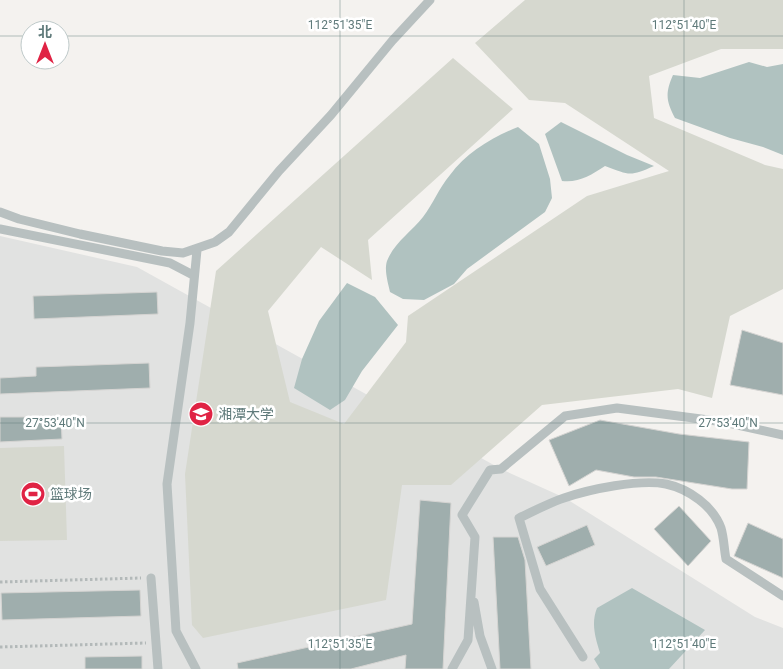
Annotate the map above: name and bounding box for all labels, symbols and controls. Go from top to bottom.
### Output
text: 112°51'35"E [308,18,372,32]
text: 112°51'40"E [652,18,716,32]
north arrow [20,20,70,70]
text: 北 [38,24,52,40]
school or university icon: 湘潭大学 [188,401,214,427]
place label: 湘潭大学 [218,406,274,422]
text: 27°53'40"N [25,416,85,430]
text: 27°53'40"N [698,416,758,430]
sports icon: 篮球场 [20,481,46,507]
place label: 篮球场 [50,486,92,502]
text: 112°51'35"E [308,637,372,651]
text: 112°51'40"E [652,637,716,651]

